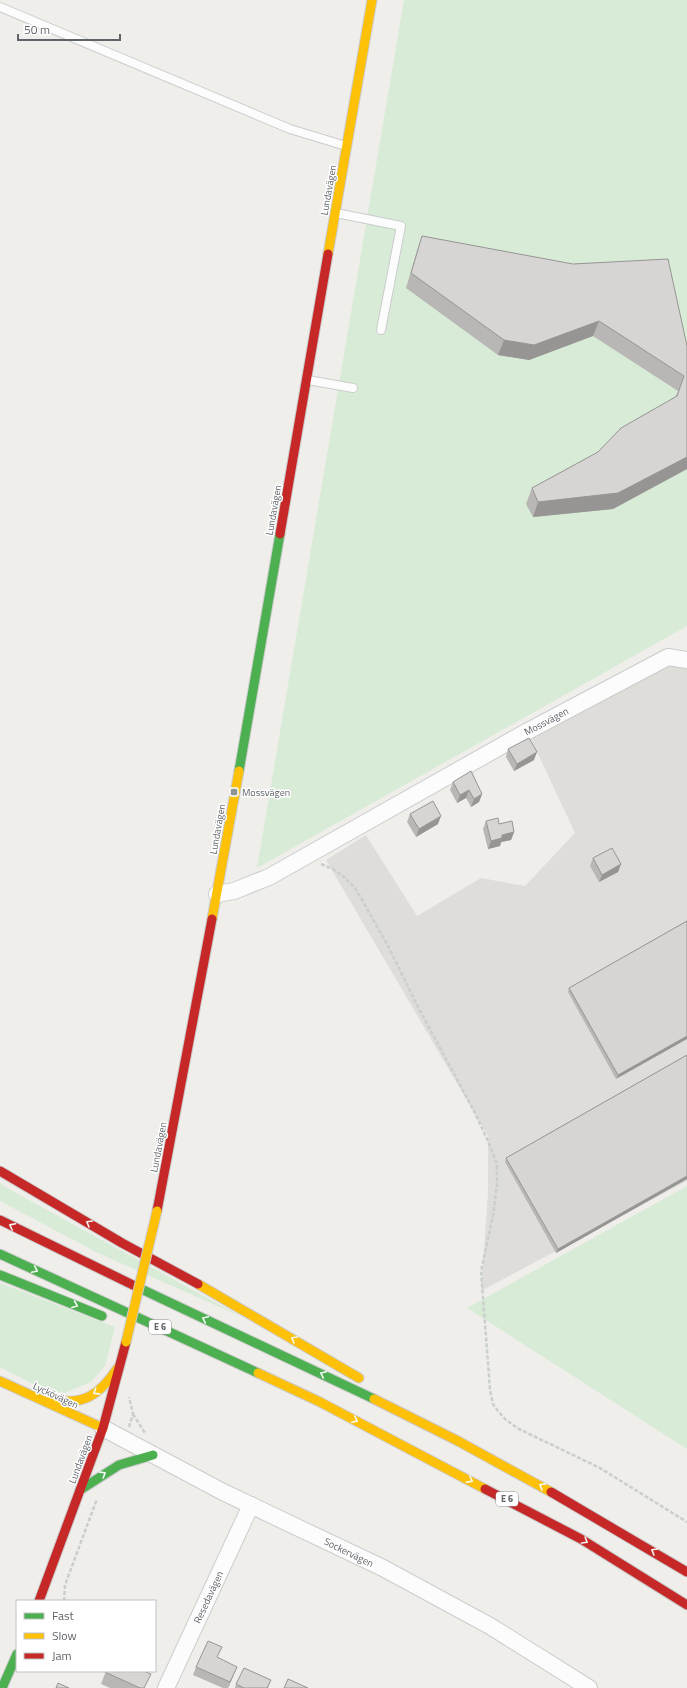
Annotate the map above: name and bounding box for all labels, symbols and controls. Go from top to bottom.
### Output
scale bar [18,16,120,42]
text: 50 m [24,20,50,39]
street label: Lundavägen [317,164,340,216]
street label: Lundavägen [262,484,285,536]
street label: Mossvägen [521,704,571,739]
place label: Mossvägen [242,785,290,800]
marker: Mossvägen [229,787,239,797]
street label: Lundavägen [206,803,229,855]
street label: Lundavägen [146,1121,171,1174]
one-way arrow [86,1221,93,1228]
one-way arrow [9,1223,16,1231]
one-way arrow [31,1265,39,1273]
one-way arrow [72,1301,79,1309]
one-way arrow [201,1316,209,1324]
road number: E 6 [149,1320,171,1334]
one-way arrow [291,1337,298,1344]
one-way arrow [319,1371,327,1379]
street label: Lyckövägen [31,1378,81,1413]
one-way arrow [93,1388,100,1395]
one-way arrow [351,1415,358,1422]
street label: Lundavägen [65,1433,96,1486]
one-way arrow [99,1472,106,1479]
one-way arrow [466,1475,474,1482]
one-way arrow [538,1483,546,1490]
road number: E 6 [496,1492,518,1506]
street label: Sockervägen [321,1534,376,1571]
one-way arrow [581,1537,588,1544]
one-way arrow [651,1549,658,1556]
street label: Resedavägen [190,1568,227,1626]
legend [16,1600,156,1672]
text: Fast [52,1606,75,1625]
text: Slow [52,1626,77,1645]
text: Jam [52,1646,72,1665]

